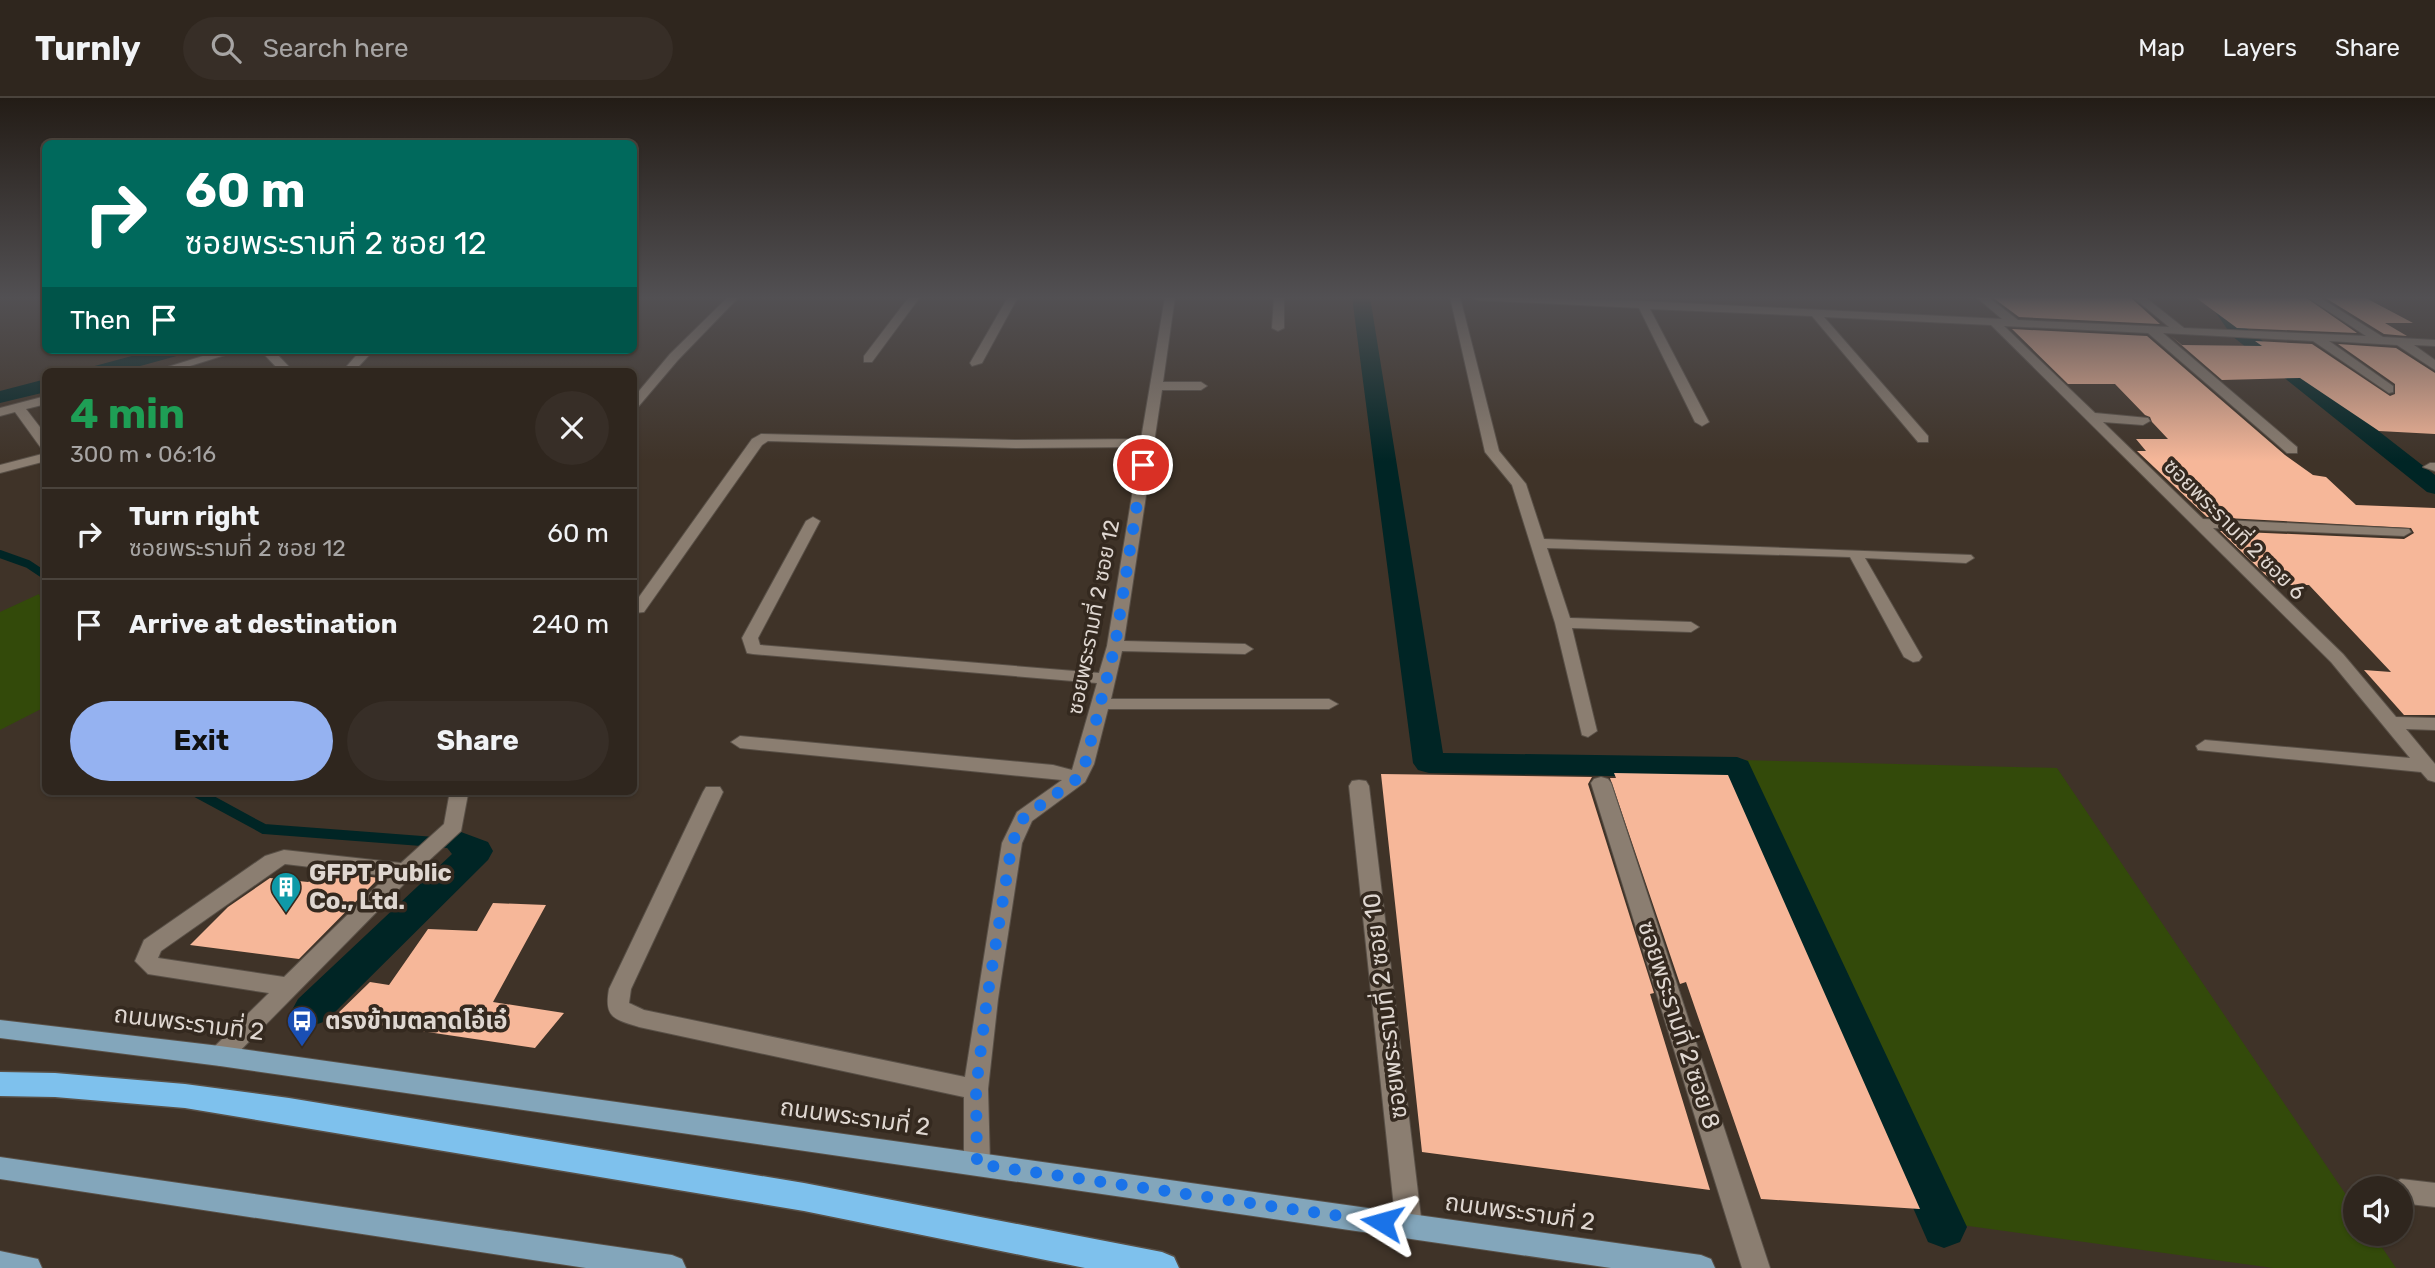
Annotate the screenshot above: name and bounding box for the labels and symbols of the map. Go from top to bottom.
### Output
pin [1113,435,1173,495]
street label: ซอยพระรามที่ 2 ซอย 6 [2159,452,2312,605]
street label: ซอยพระรามที่ 2 ซอย 12 [1060,517,1124,717]
place label: GFPT Public Co., Ltd. [309,859,452,915]
building icon: GFPT Public Co., Ltd. [269,870,303,914]
street label: ซอยพระรามที่ 2 ซอย 10 [1354,891,1413,1121]
street label: ซอยพระรามที่ 2 ซอย 8 [1632,917,1729,1133]
street label: ถนนพระรามที่ 2 [112,997,266,1046]
bus stop icon: ตรงข้ามตลาดโอ๋เอ๋ [285,1004,319,1048]
place label: ตรงข้ามตลาดโอ๋เอ๋ [325,1007,508,1035]
street label: ถนนพระรามที่ 2 [778,1090,932,1141]
position arrow [1345,1185,1419,1259]
street label: ถนนพระรามที่ 2 [1443,1185,1597,1236]

